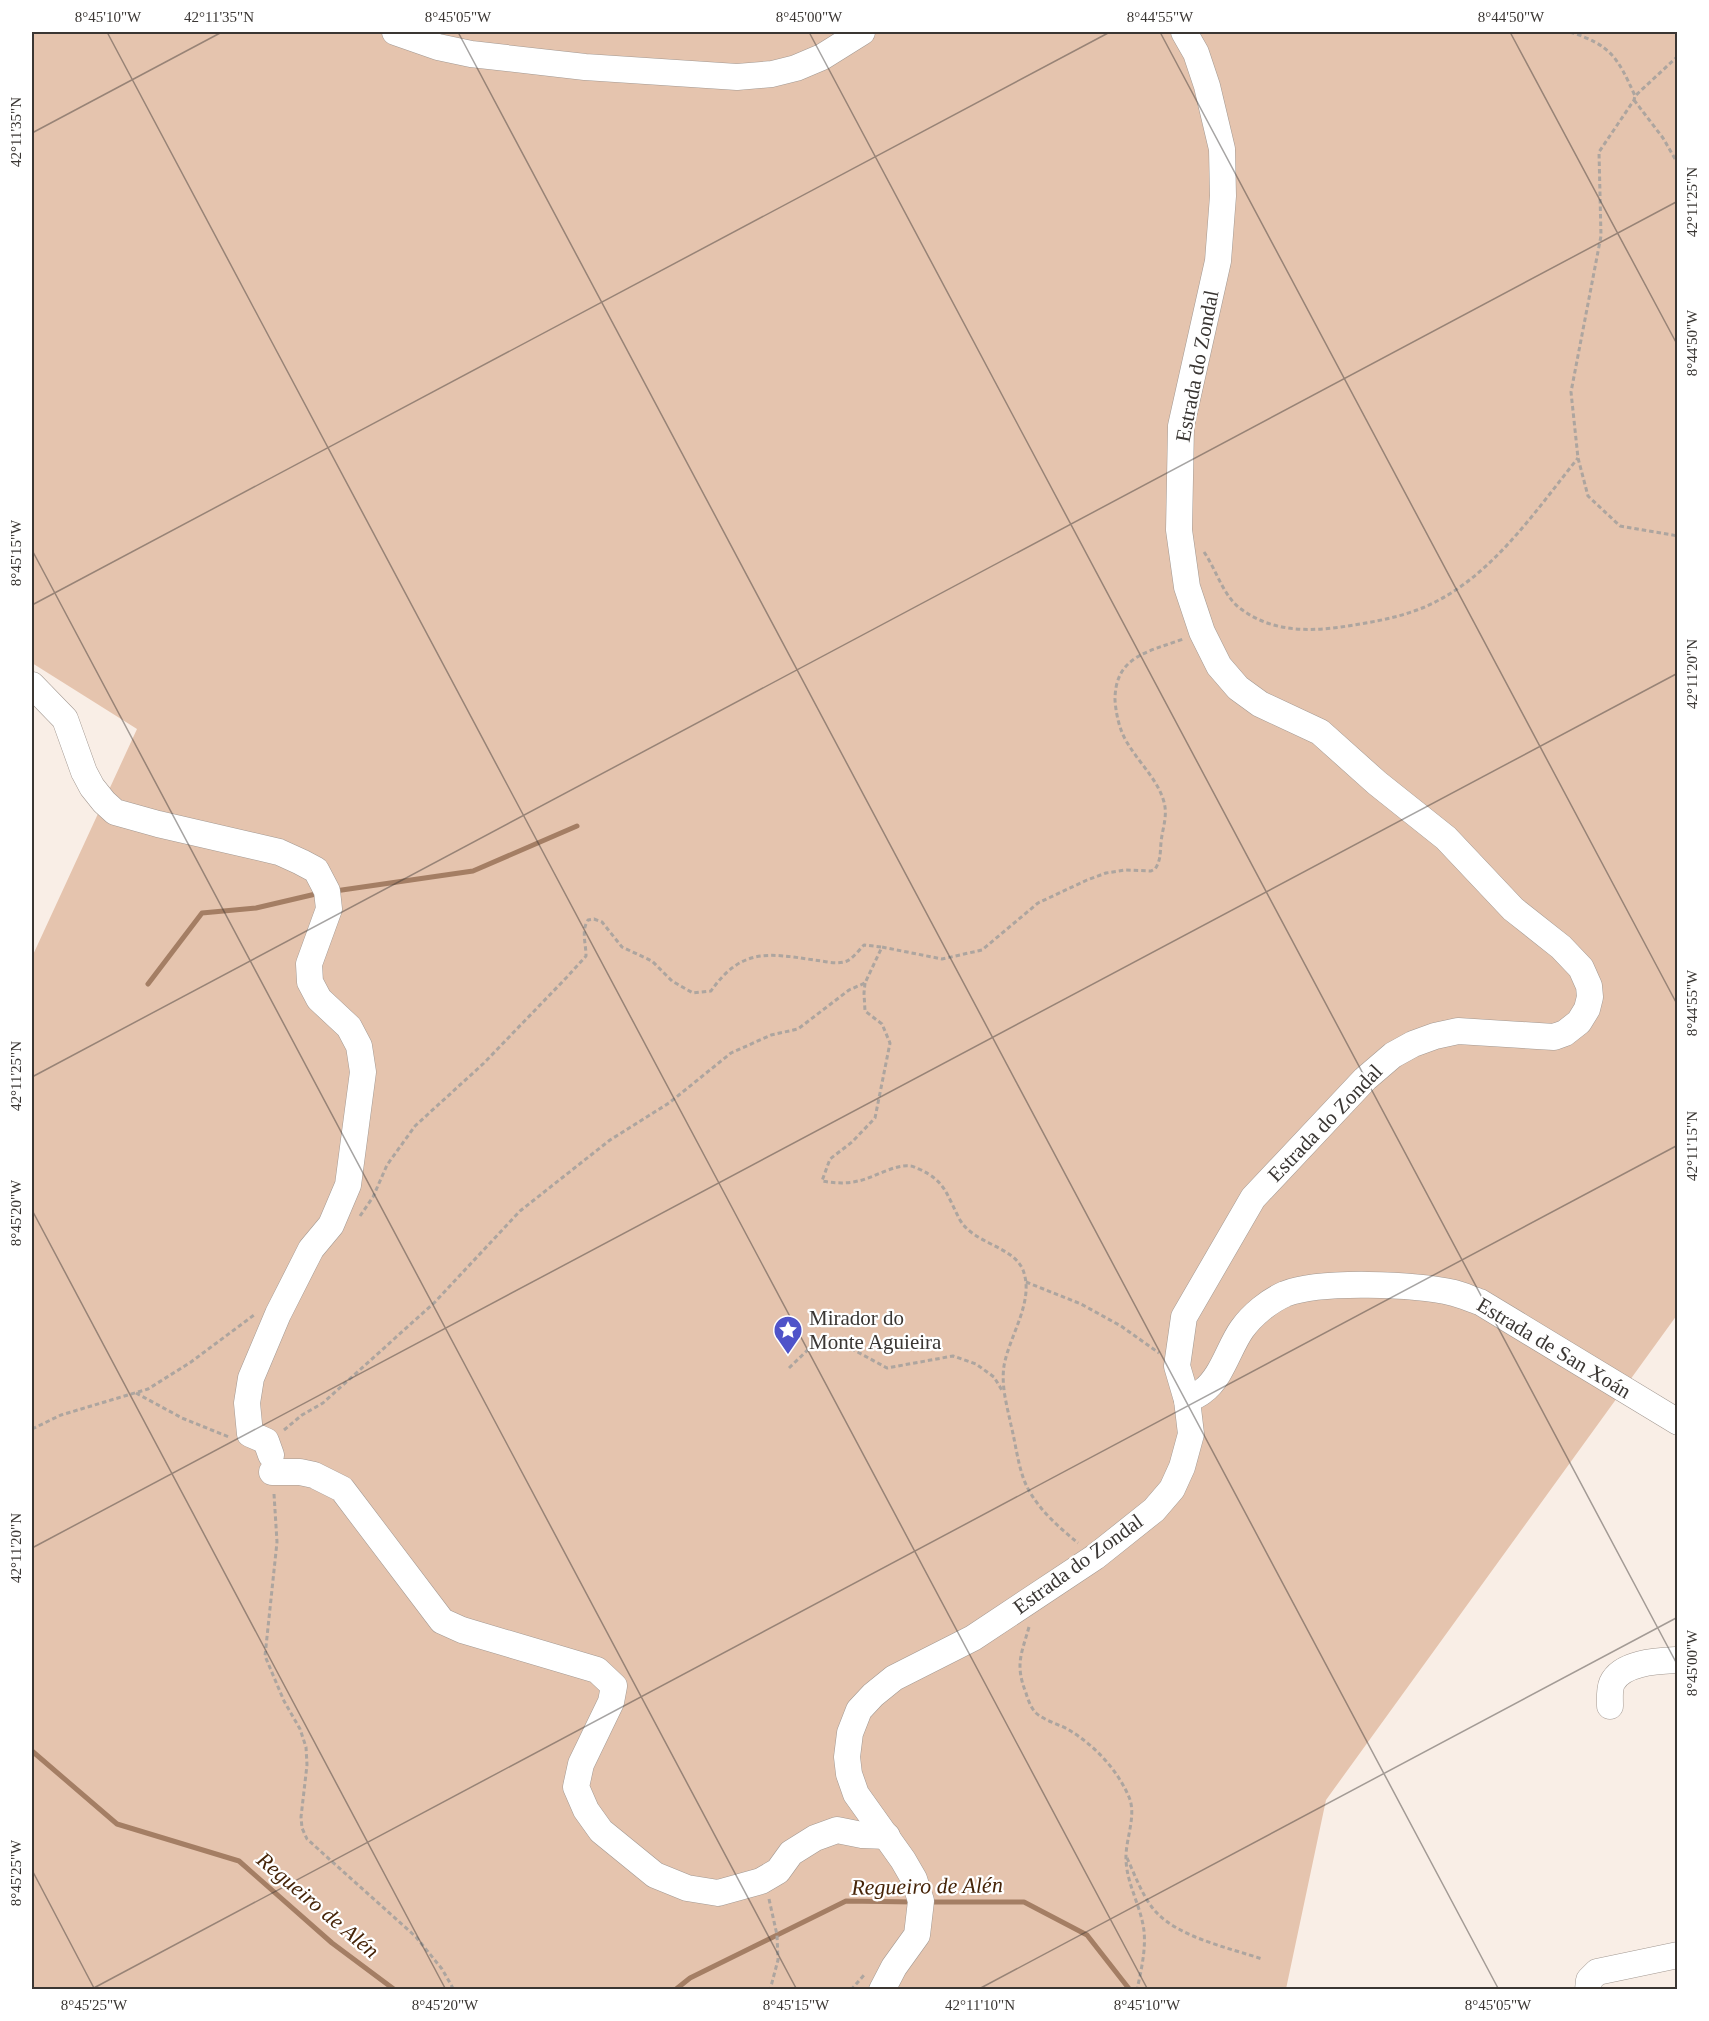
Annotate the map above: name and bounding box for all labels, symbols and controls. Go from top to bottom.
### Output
text: 8°45'10"W [75,9,142,25]
text: 42°11'35"N [184,9,254,25]
text: 8°45'05"W [425,9,492,25]
text: 8°45'00"W [776,9,843,25]
text: 8°44'55"W [1127,9,1194,25]
text: 8°44'50"W [1478,9,1545,25]
text: 42°11'35"N [8,97,24,167]
text: 42°11'25"N [1684,167,1700,237]
street label: Estrada do Zondal [1171,288,1223,444]
text: 8°44'50"W [1684,309,1700,376]
text: 8°45'15"W [8,519,24,586]
text: 42°11'20"N [1684,639,1700,709]
text: 8°44'55"W [1684,969,1700,1036]
text: 42°11'25"N [8,1041,24,1111]
street label: Estrada do Zondal [1263,1059,1387,1187]
text: 42°11'15"N [1684,1111,1700,1181]
text: 8°45'20"W [8,1179,24,1246]
street label: Estrada de San Xoán [1473,1293,1636,1404]
place label: Mirador do Monte Aguieira [809,1306,942,1354]
place icon: Mirador do Monte Aguieira [772,1314,804,1356]
street label: Estrada do Zondal [1009,1509,1147,1619]
text: 42°11'20"N [8,1513,24,1583]
text: 8°45'00"W [1684,1629,1700,1696]
text: 8°45'25"W [8,1839,24,1906]
water label: Regueiro de Alén [251,1846,384,1963]
water label: Regueiro de Alén [850,1872,1003,1900]
text: 8°45'25"W [61,1997,128,2013]
text: 8°45'20"W [412,1997,479,2013]
text: 8°45'15"W [763,1997,830,2013]
text: 42°11'10"N [945,1997,1015,2013]
text: 8°45'10"W [1114,1997,1181,2013]
text: 8°45'05"W [1465,1997,1532,2013]

